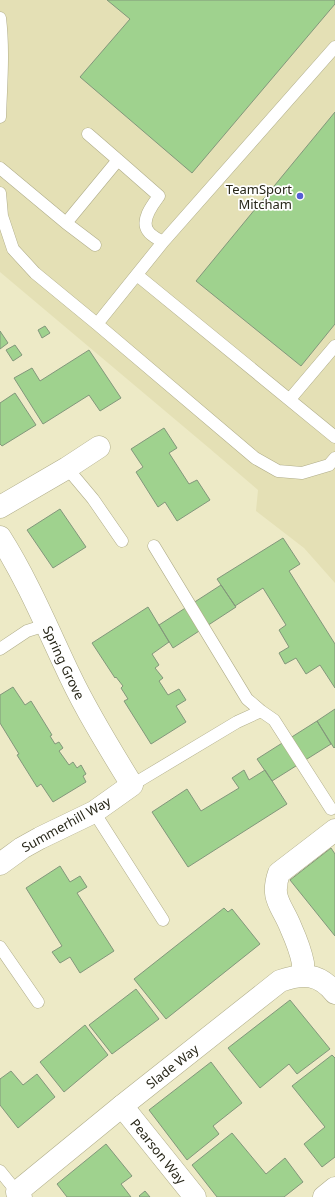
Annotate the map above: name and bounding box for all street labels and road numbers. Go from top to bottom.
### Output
street label: Spring Grove [39,623,89,703]
street label: Summerhill Way [18,792,114,856]
street label: Slade Way [142,1040,202,1093]
street label: Pearson Way [126,1115,190,1188]

